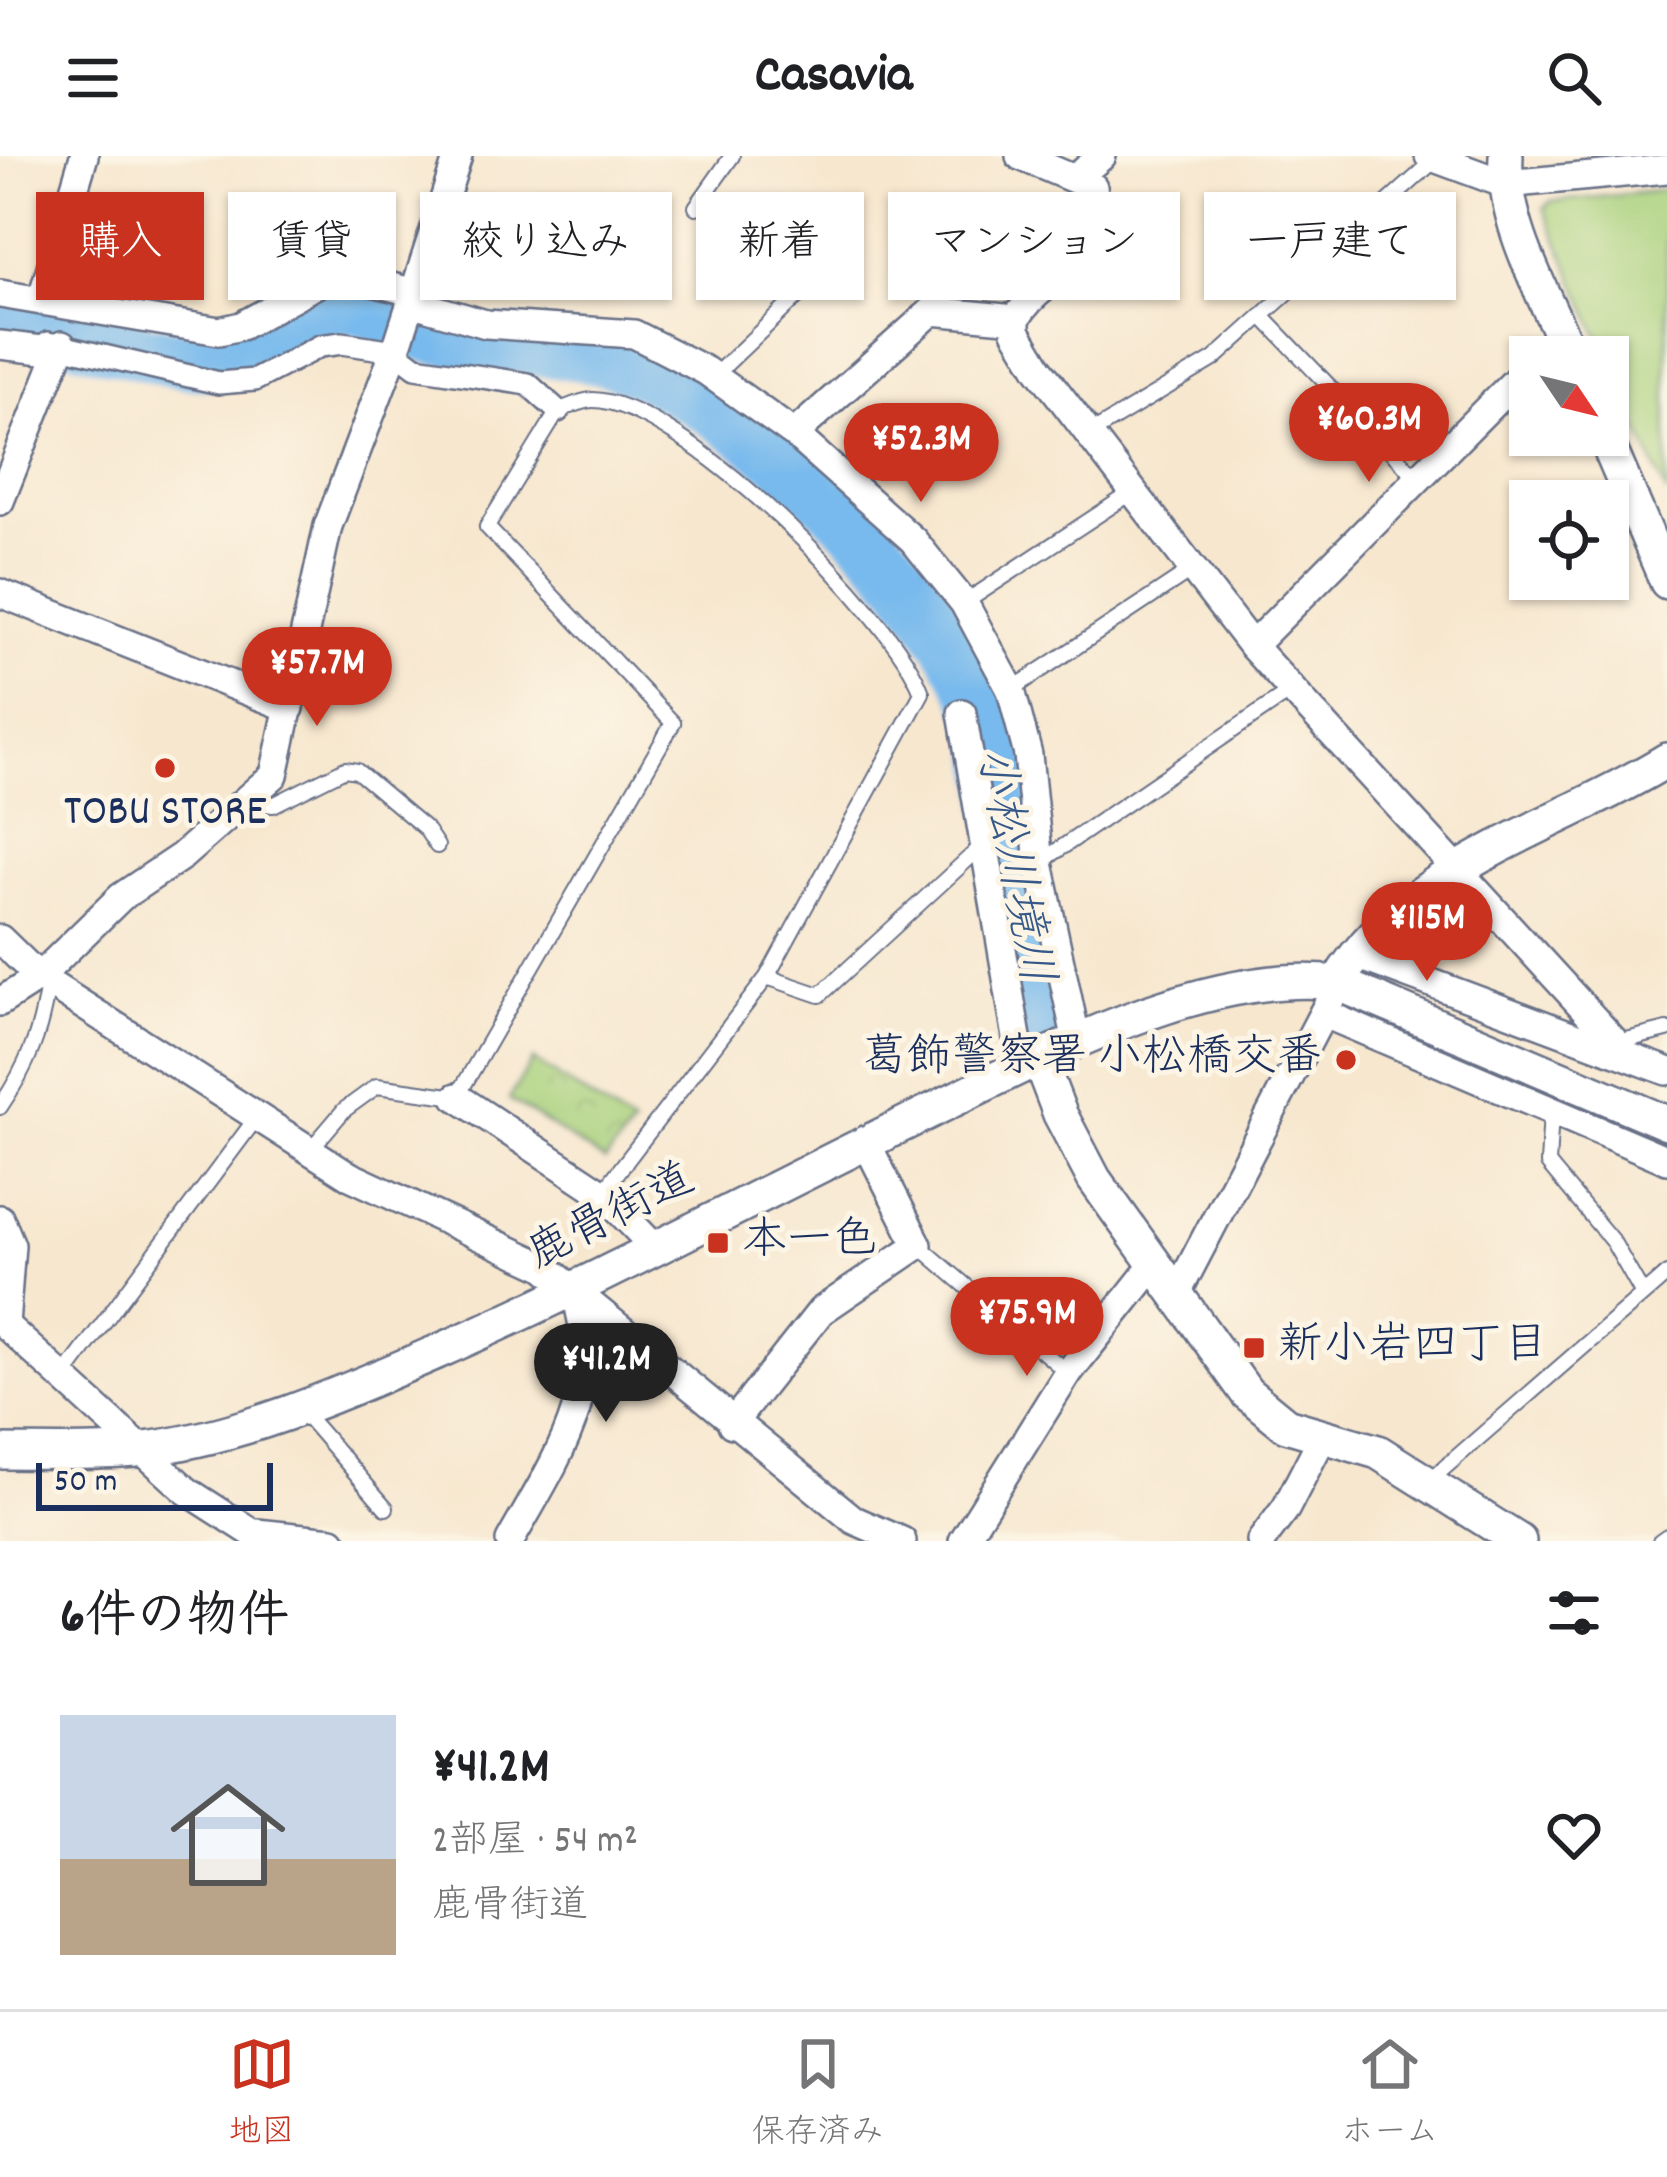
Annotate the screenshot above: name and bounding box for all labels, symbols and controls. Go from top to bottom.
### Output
text: Casavia [755,40,912,117]
icon: menu [60,45,126,111]
icon: search [1541,45,1607,111]
chip: 購入 [36,192,204,300]
chip: 賃貸 [228,192,396,300]
chip: 絞り込み [420,192,672,300]
chip: 新着 [696,192,864,300]
chip: マンション [888,192,1180,300]
chip: 一戸建て [1204,192,1456,300]
north arrow [1509,336,1629,456]
map controls [1509,336,1629,600]
pin: ¥60.3M [1271,383,1467,485]
text: ¥60.3M [1316,394,1422,449]
pin: ¥52.3M [823,403,1019,505]
text: ¥52.3M [871,414,971,469]
button: locate [1509,480,1629,600]
pin: ¥57.7M [219,627,415,729]
text: ¥57.7M [269,638,365,693]
water label: 小松川境川 [954,742,1068,990]
marker: TOBU STORE [152,755,178,781]
place label: TOBU STORE [63,782,267,846]
pin: ¥115M [1343,882,1511,984]
text: ¥115M [1389,893,1465,948]
place label: 葛飾警察署 小松橋交番 [862,1028,1322,1092]
marker: 葛飾警察署 小松橋交番 [1333,1047,1359,1073]
street label: 鹿骨街道 [517,1150,707,1288]
place label: 本一色 [742,1211,877,1275]
marker: 本一色 [705,1230,731,1256]
pin: ¥75.9M [929,1277,1125,1379]
text: ¥75.9M [977,1288,1077,1343]
place label: 新小岩四丁目 [1278,1316,1548,1380]
pin: ¥41.2M [508,1323,704,1425]
text: ¥41.2M [561,1334,651,1389]
marker: 新小岩四丁目 [1241,1335,1267,1361]
scale bar [36,1457,273,1510]
text: 50 m [54,1460,118,1507]
icon: filters [1541,1580,1607,1646]
text: 6件の物件 [60,1584,289,1656]
text: ¥41.2M [432,1734,550,1806]
icon: home [156,1763,300,1907]
icon: heart [1541,1802,1607,1868]
text: 2部屋 · 54 m² [432,1816,638,1871]
text: 鹿骨街道 [432,1881,588,1936]
tab: 地図 [229,2031,295,2158]
tab: 保存済み [752,2031,884,2158]
tab: ホーム [1341,2031,1438,2158]

